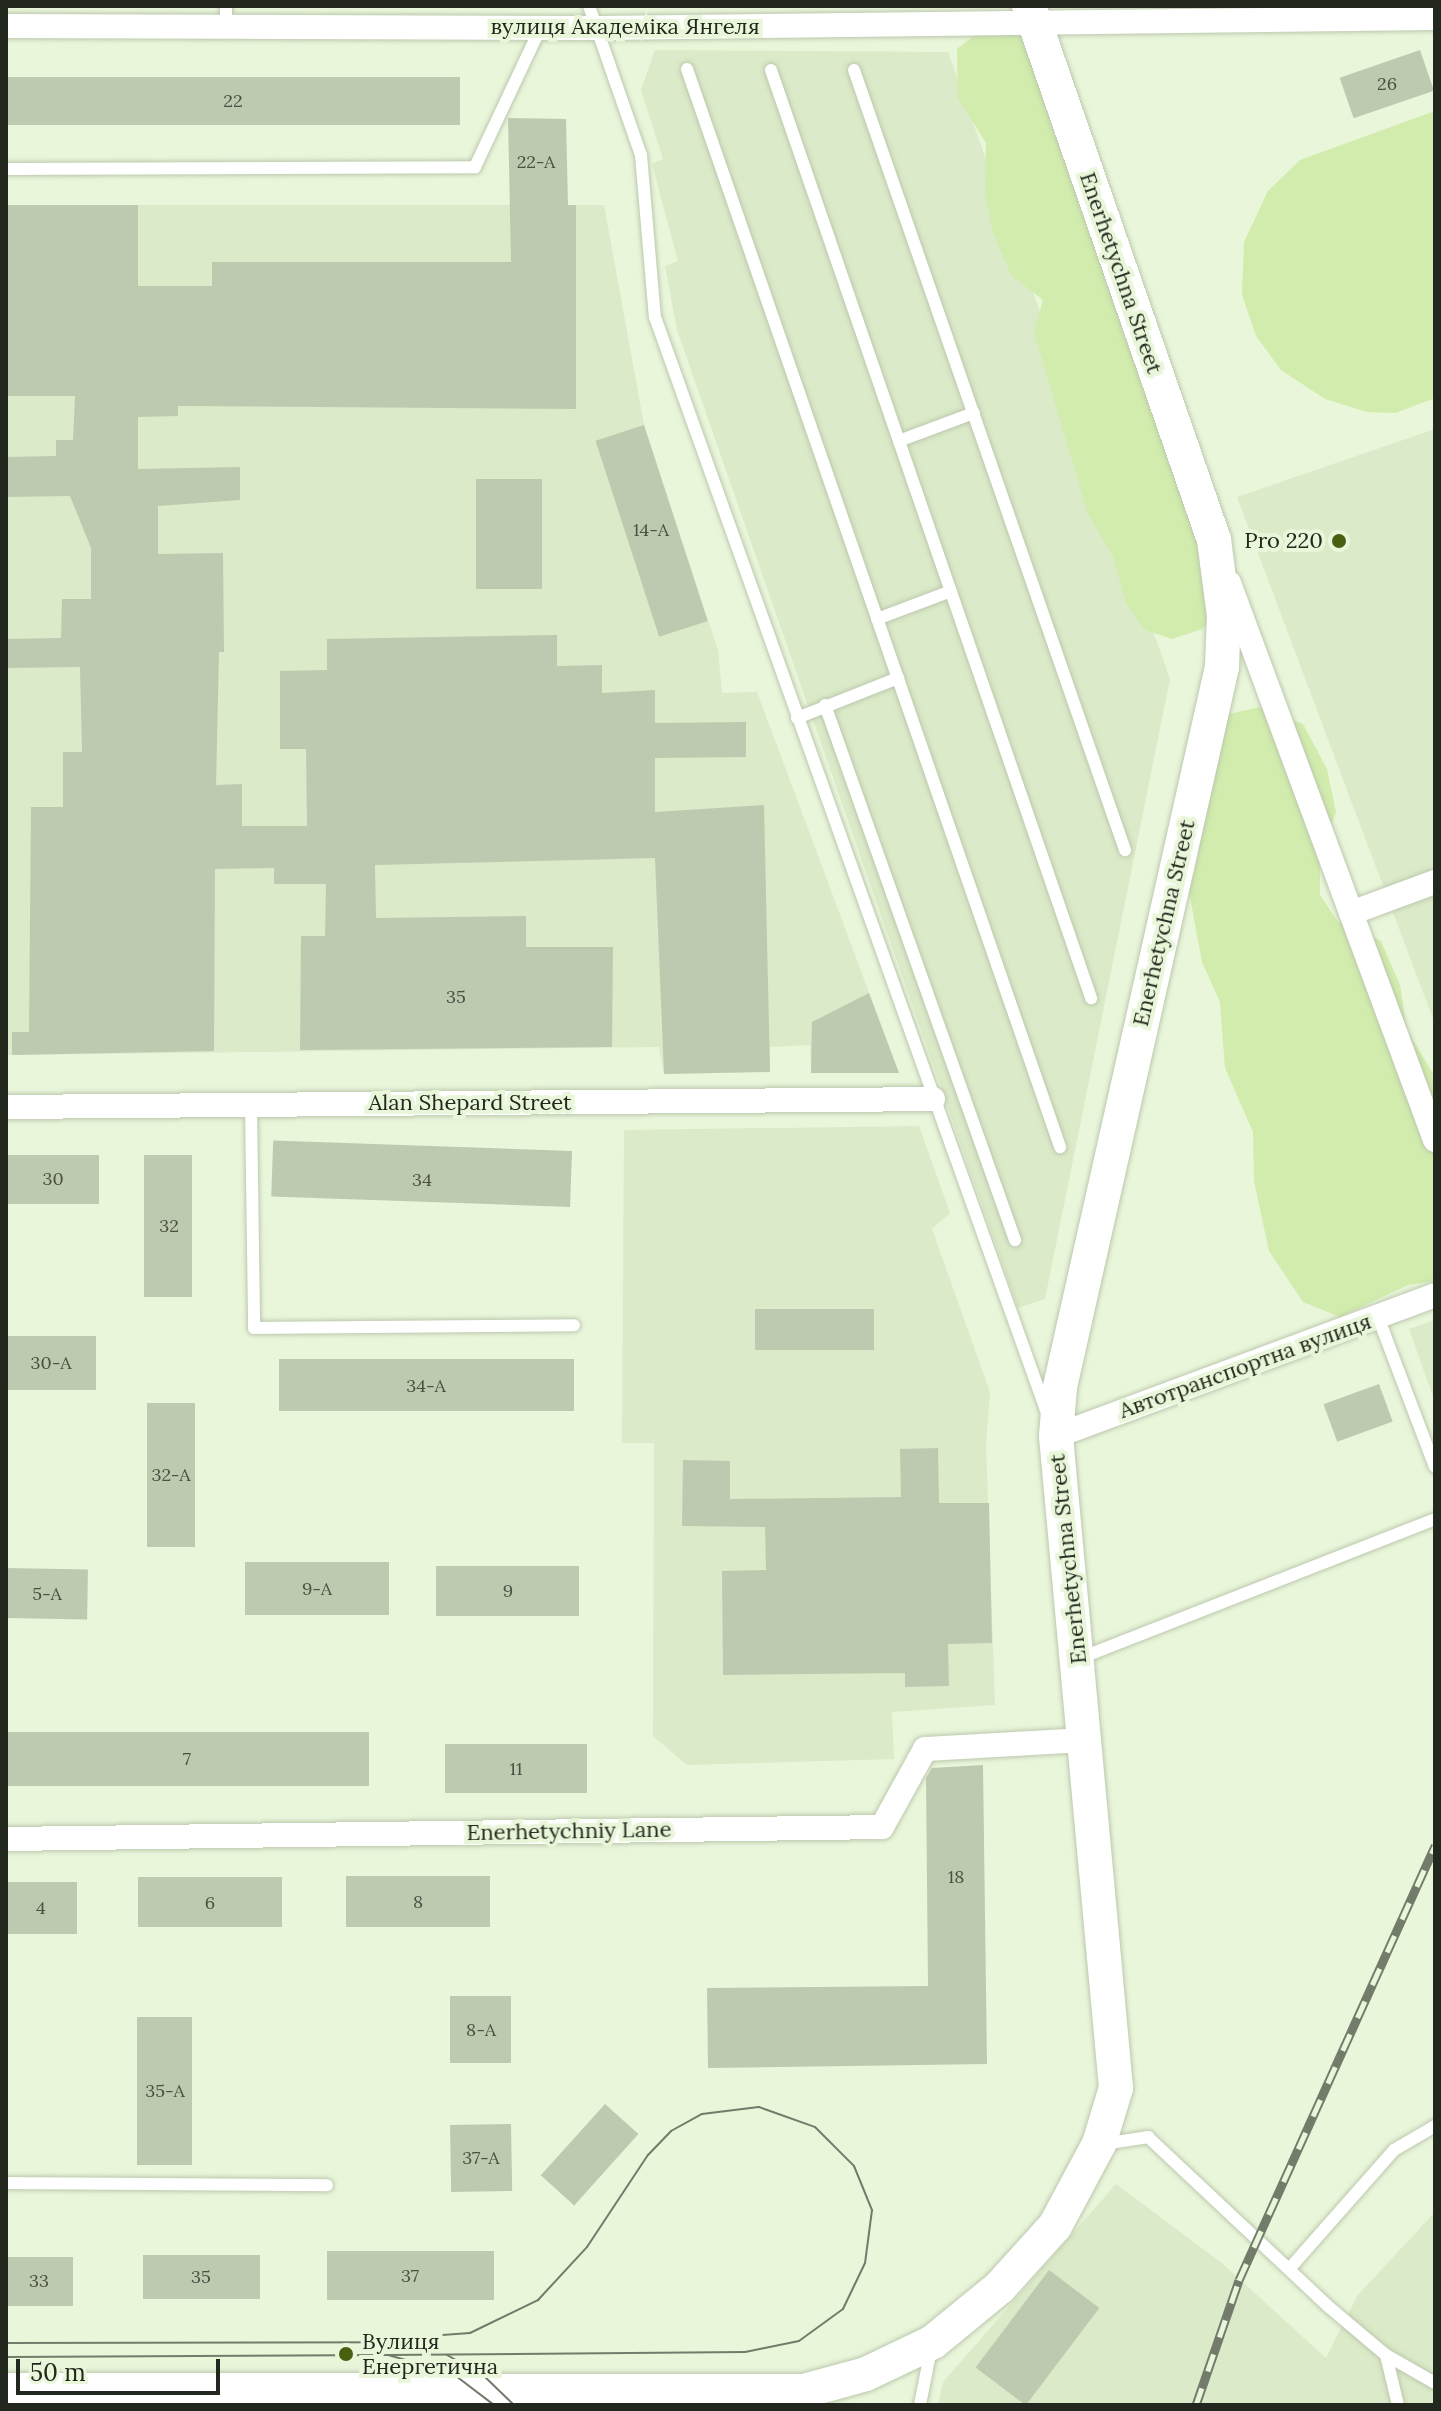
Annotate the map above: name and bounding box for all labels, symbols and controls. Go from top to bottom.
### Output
street label: вулиця Академіка Янгеля [490,14,760,40]
house number: 26 [1377,73,1397,95]
house number: 22 [223,90,243,112]
house number: 22-А [517,151,555,173]
street label: Enerhetychna Street [1074,169,1168,377]
house number: 14-А [633,519,669,541]
place label: Pro 220 [1244,528,1323,554]
marker: Pro 220 [1330,532,1348,550]
street label: Enerhetychna Street [1127,817,1201,1029]
house number: 35 [446,986,466,1008]
street label: Alan Shepard Street [369,1090,571,1116]
house number: 30 [42,1168,64,1190]
house number: 34 [412,1169,432,1191]
house number: 32 [159,1215,179,1237]
street label: Автотранспортна вулиця [1115,1308,1375,1424]
house number: 30-А [31,1352,71,1374]
house number: 34-А [406,1375,446,1397]
street label: Enerhetychna Street [1044,1453,1092,1665]
house number: 32-А [151,1464,191,1486]
house number: 9-А [302,1578,332,1600]
house number: 9 [503,1580,513,1602]
house number: 5-А [32,1583,62,1605]
house number: 7 [183,1748,191,1770]
house number: 11 [509,1758,523,1780]
street label: Enerhetychniy Lane [466,1816,672,1846]
house number: 18 [948,1866,964,1888]
house number: 8 [413,1891,423,1913]
house number: 6 [205,1892,215,1914]
house number: 4 [36,1897,46,1919]
house number: 8-А [466,2019,496,2041]
house number: 35-А [145,2080,185,2102]
house number: 37-А [462,2147,500,2169]
house number: 37 [401,2265,419,2287]
house number: 35 [191,2266,211,2288]
house number: 33 [29,2270,49,2292]
place label: Вулиця Енергетична [362,2328,498,2380]
scale bar [20,2343,224,2393]
marker: Вулиця Енергетична [337,2345,355,2363]
text: 50 m [30,2357,86,2388]

